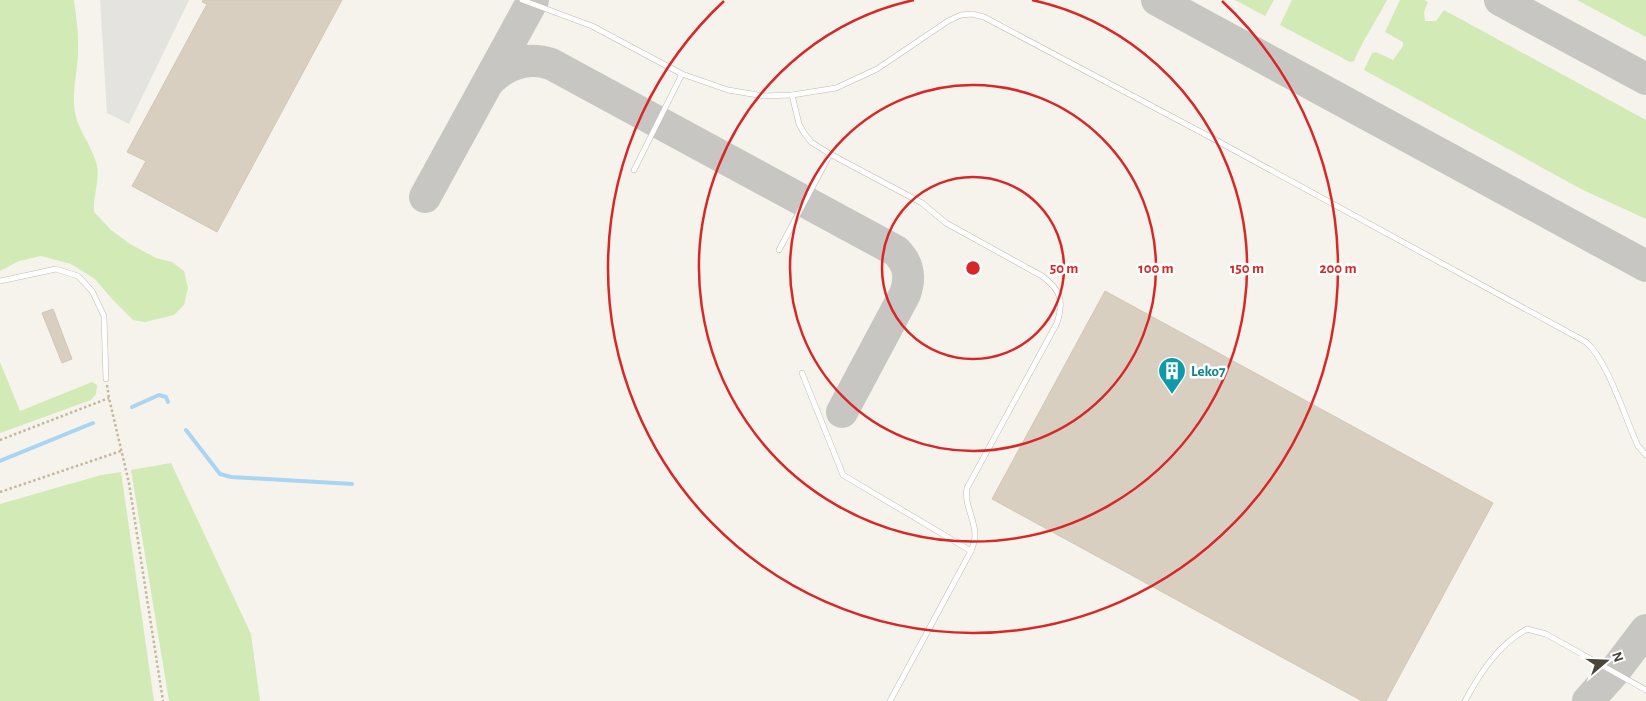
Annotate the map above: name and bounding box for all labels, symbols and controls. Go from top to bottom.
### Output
centre of rings [964,259,982,277]
text: 50 m [1050,261,1078,276]
text: 100 m [1138,261,1174,276]
text: 150 m [1230,261,1264,276]
text: 200 m [1319,261,1357,276]
building icon: Leko7 [1157,356,1187,395]
place label: Leko7 [1191,364,1226,379]
north arrow [1581,636,1631,686]
text: N [1609,650,1626,664]

